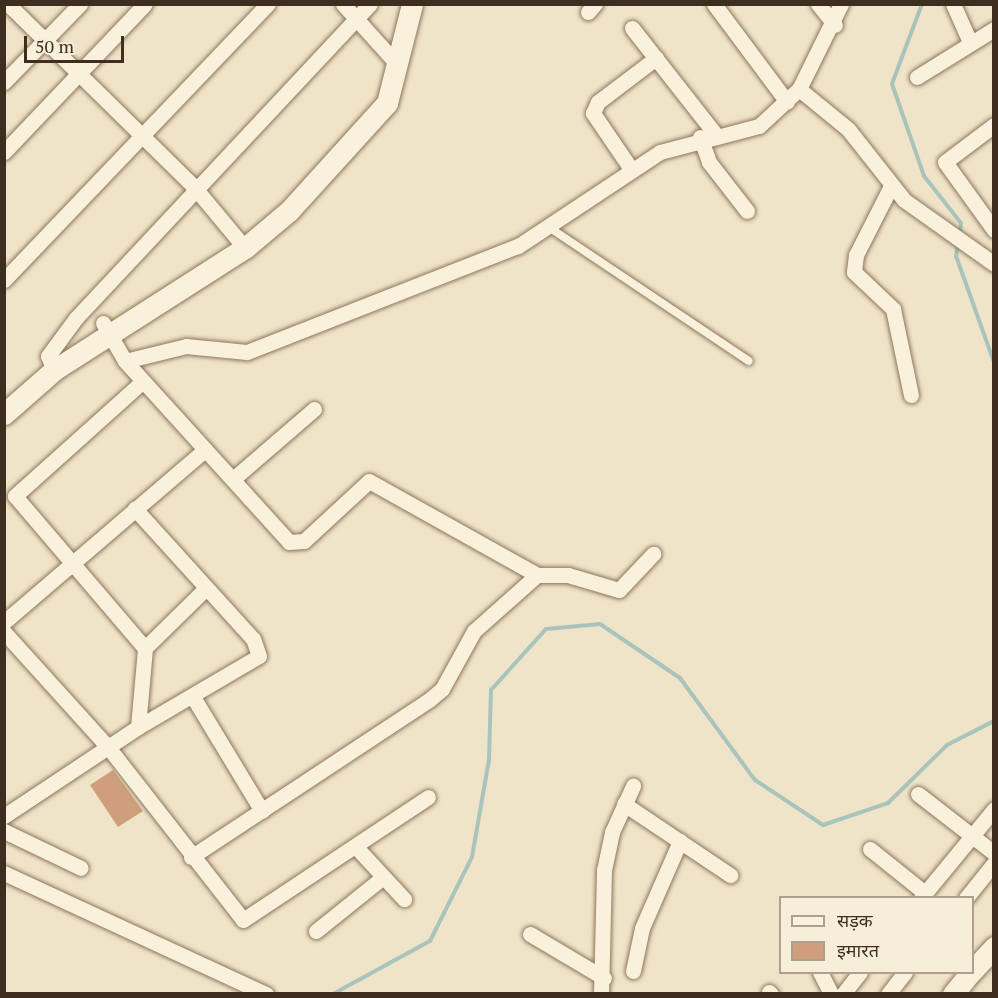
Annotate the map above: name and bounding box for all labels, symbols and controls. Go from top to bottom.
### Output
scale bar [27,24,128,62]
text: 50 m [35,34,74,58]
legend [779,896,974,974]
text: सड़क [837,908,873,932]
text: इमारत [837,938,879,962]

